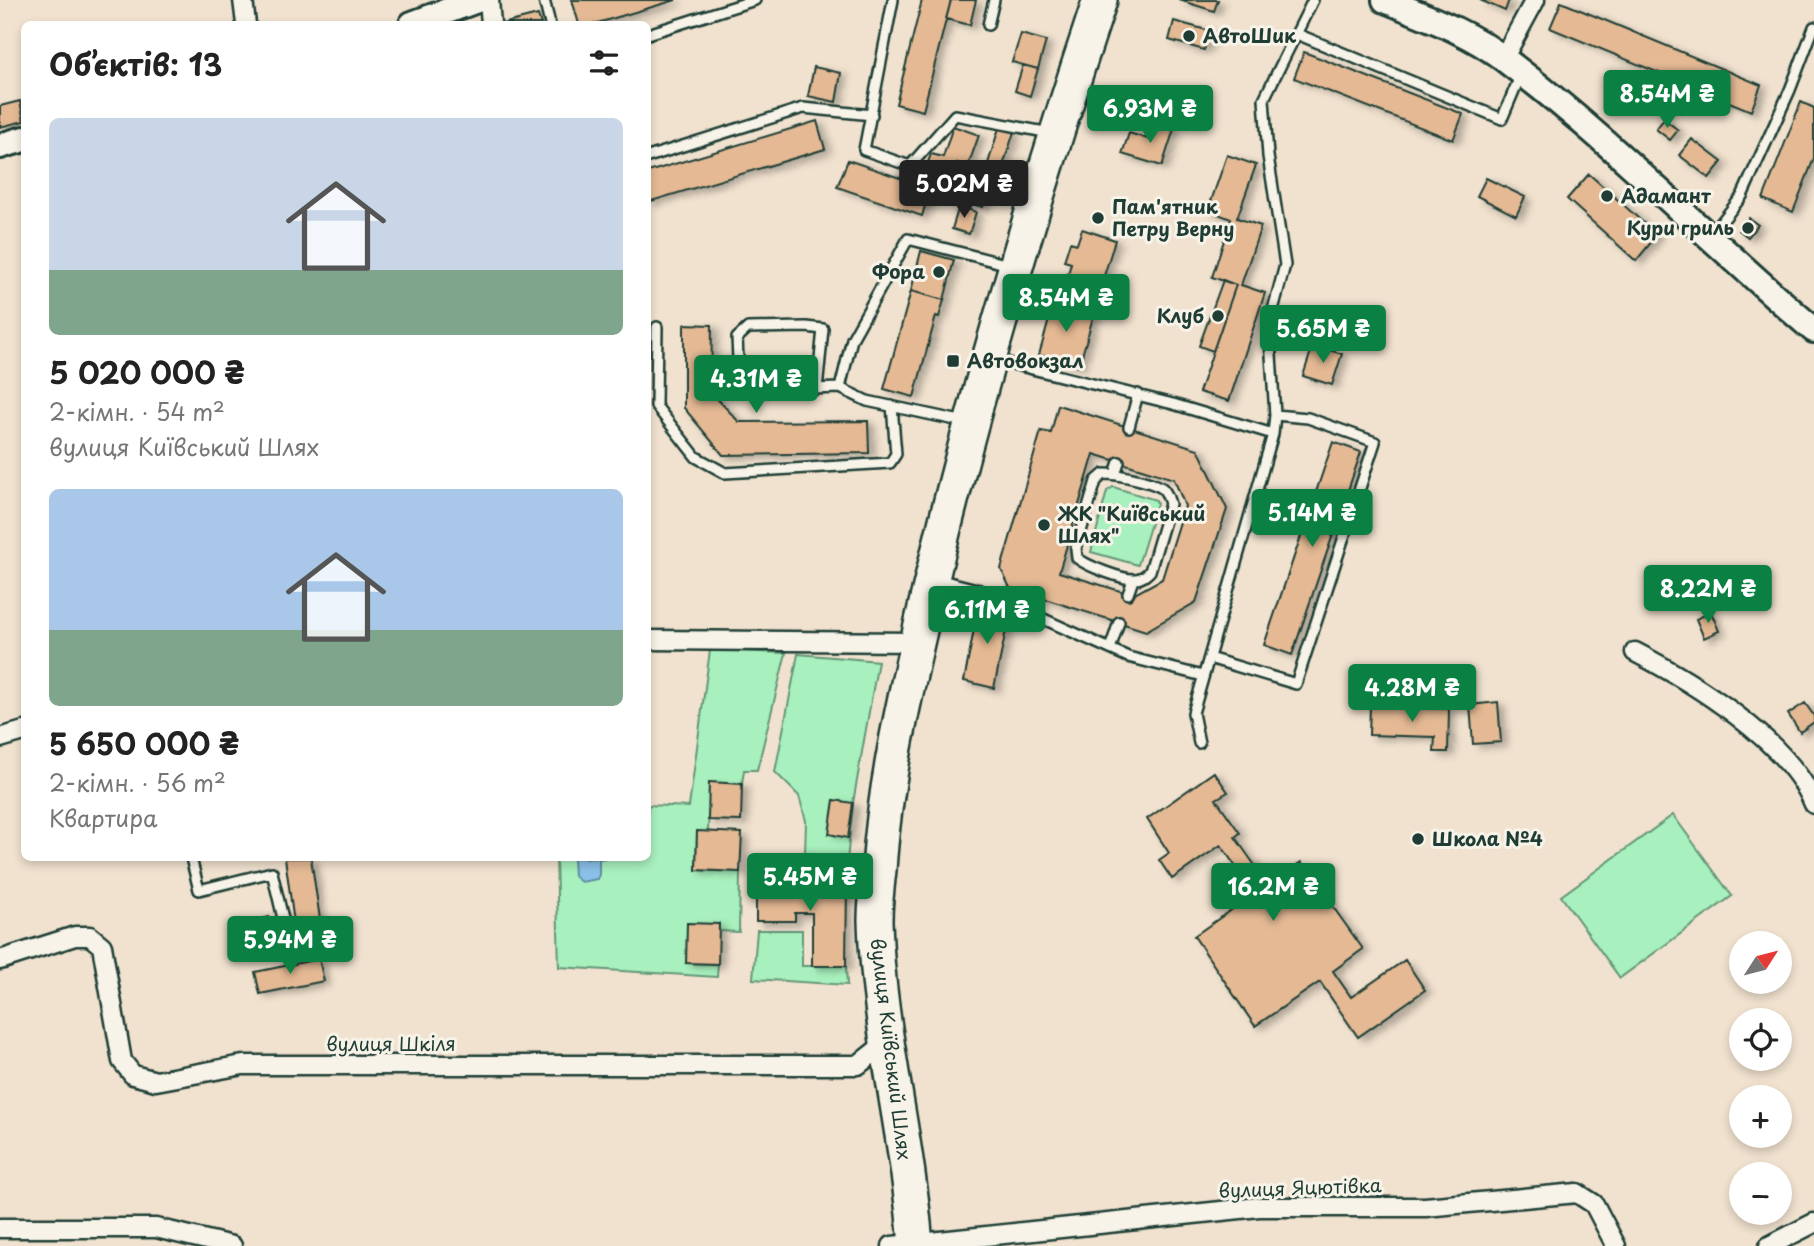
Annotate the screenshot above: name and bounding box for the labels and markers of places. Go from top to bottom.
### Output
place label: АвтоШик [1203,21,1297,49]
marker: АвтоШик [1181,28,1197,44]
pin: 8.54M ₴ [1602,71,1732,130]
pin: 6.93M ₴ [1085,86,1215,145]
pin: 5.02M ₴ [899,160,1029,220]
place label: Адамант [1621,181,1711,209]
marker: Адамант [1599,188,1615,204]
place label: Пам'ятник Петру Верну [1112,192,1234,242]
marker: Пам'ятник Петру Верну [1090,210,1106,226]
place label: Кури гриль [1627,213,1734,241]
marker: Кури гриль [1740,220,1756,236]
place label: Фора [872,257,925,285]
marker: Фора [931,264,947,280]
pin: 8.54M ₴ [1001,274,1131,334]
place label: Клуб [1156,301,1204,329]
pin: 5.65M ₴ [1258,306,1388,365]
marker: Клуб [1210,308,1226,324]
place label: Автовокзал [967,346,1084,374]
marker: Автовокзал [945,353,961,369]
pin: 4.31M ₴ [691,356,821,415]
pin: 5.14M ₴ [1247,490,1377,549]
place label: ЖК "Київський Шлях" [1057,499,1206,549]
marker: ЖК "Київський Шлях" [1036,517,1052,533]
pin: 8.22M ₴ [1643,566,1773,625]
pin: 6.11M ₴ [922,586,1052,646]
pin: 4.28M ₴ [1347,664,1477,724]
place label: Школа №4 [1432,824,1543,852]
marker: Школа №4 [1410,831,1426,847]
pin: 5.45M ₴ [745,853,875,913]
pin: 16.2M ₴ [1208,864,1338,923]
pin: 5.94M ₴ [225,916,355,976]

